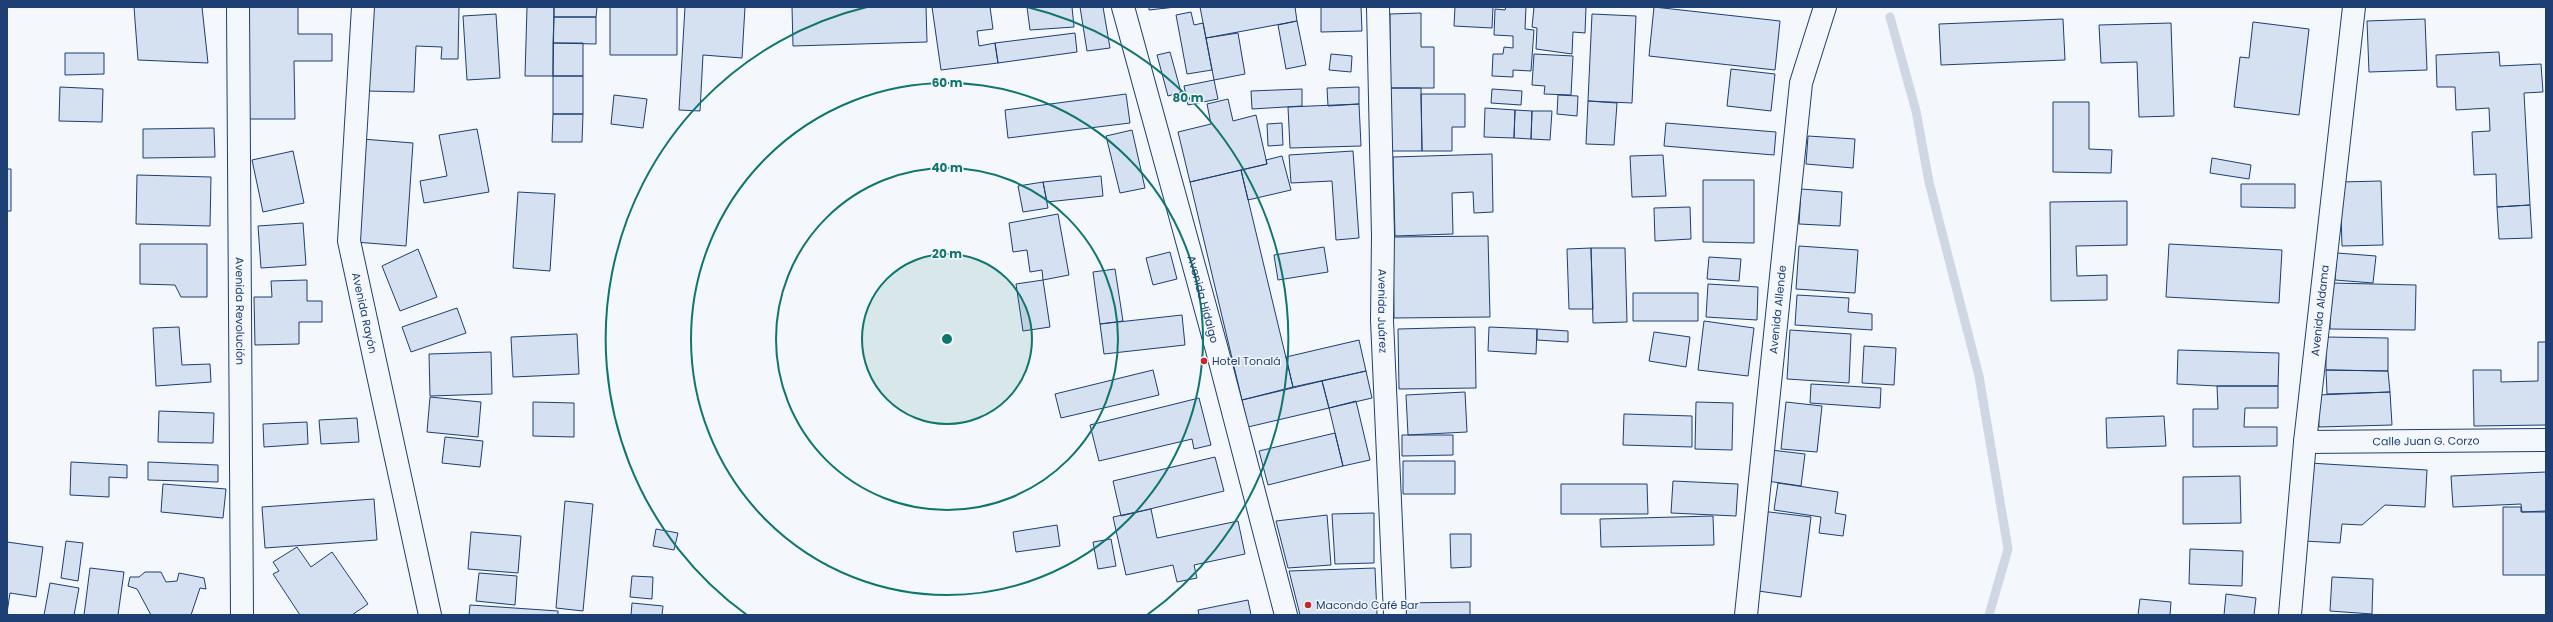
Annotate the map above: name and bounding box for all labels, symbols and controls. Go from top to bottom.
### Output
text: 60 m [932,74,963,91]
text: 80 m [1173,89,1204,106]
text: 40 m [931,159,963,176]
text: 20 m [932,245,962,262]
street label: Avenida Hidalgo [1183,254,1223,345]
street label: Avenida Revolución [232,257,248,365]
street label: Avenida Allende [1765,264,1790,355]
street label: Avenida Aldama [2307,264,2333,357]
street label: Avenida Juárez [1374,269,1391,353]
street label: Avenida Rayón [348,271,381,355]
centre of rings [940,332,954,346]
place label: Hotel Tonalá [1212,353,1281,369]
marker: Hotel Tonalá [1199,356,1209,366]
street label: Calle Juan G. Corzo [2372,433,2480,449]
place label: Macondo Café Bar [1316,597,1419,613]
marker: Macondo Café Bar [1303,600,1313,610]

